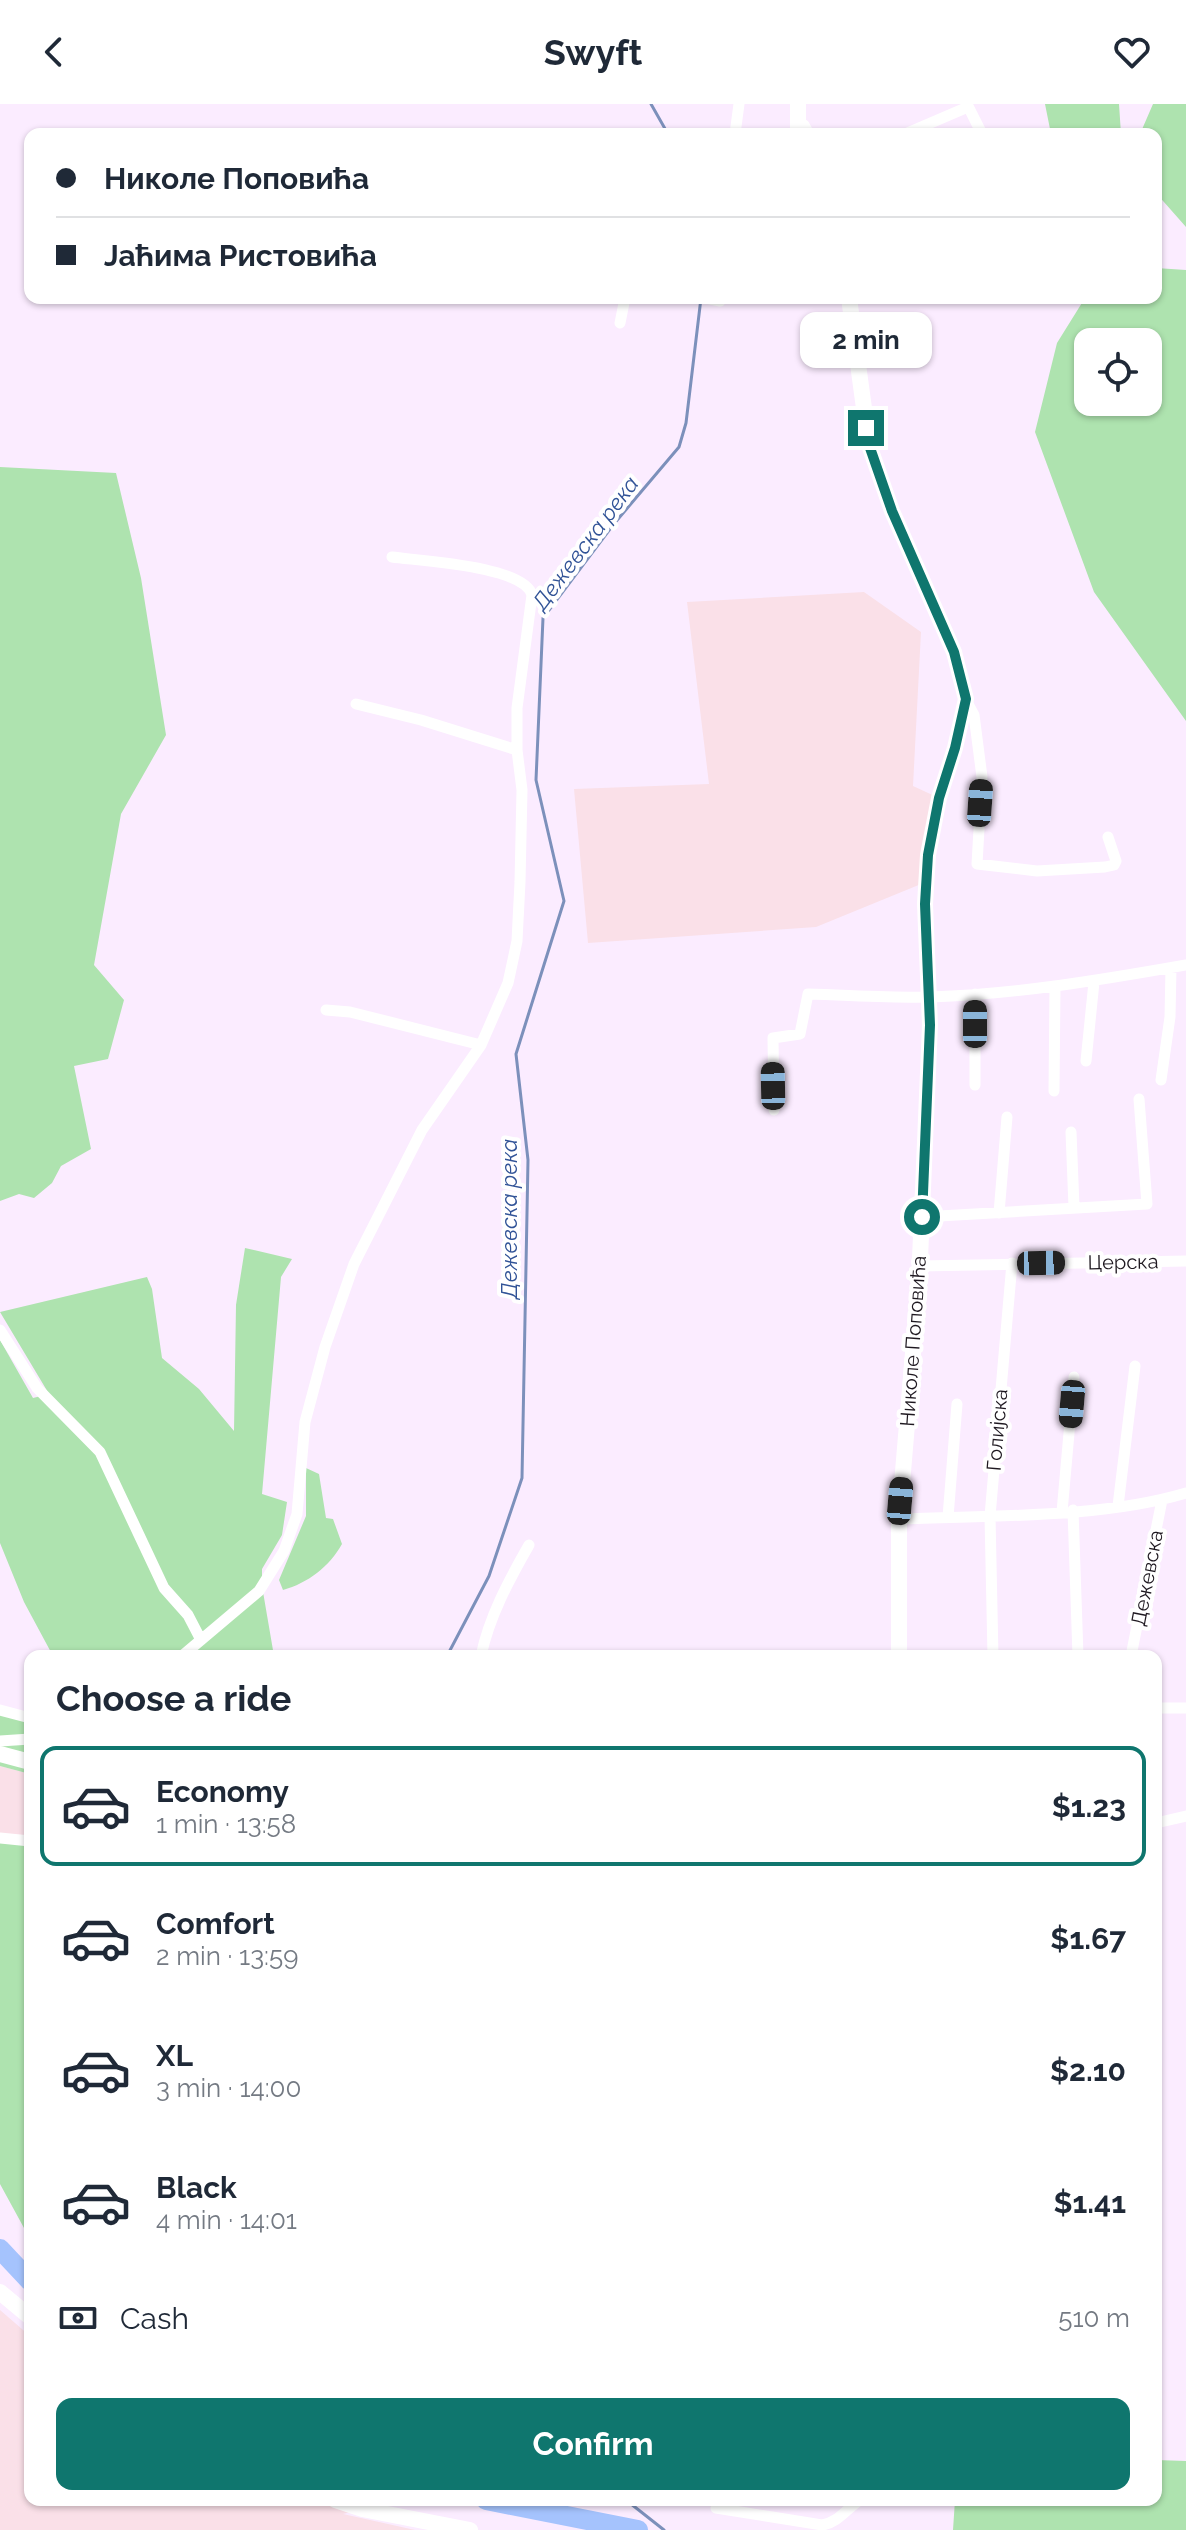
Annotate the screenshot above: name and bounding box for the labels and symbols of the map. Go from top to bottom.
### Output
callout: 2 min [800,312,932,368]
route end [848,410,884,446]
water label: Дежевска река [526,471,644,616]
car [966,778,994,828]
car [963,1000,987,1048]
car [761,1062,785,1110]
water label: Дежевска река [496,1139,522,1300]
route start [904,1199,940,1235]
street label: Церска [1087,1249,1159,1275]
car [1017,1251,1065,1275]
street label: Николе Поповића [895,1255,931,1427]
car [1058,1379,1086,1429]
street label: Голијска [981,1388,1013,1472]
car [886,1476,914,1526]
street label: Дежевска [1126,1528,1168,1628]

